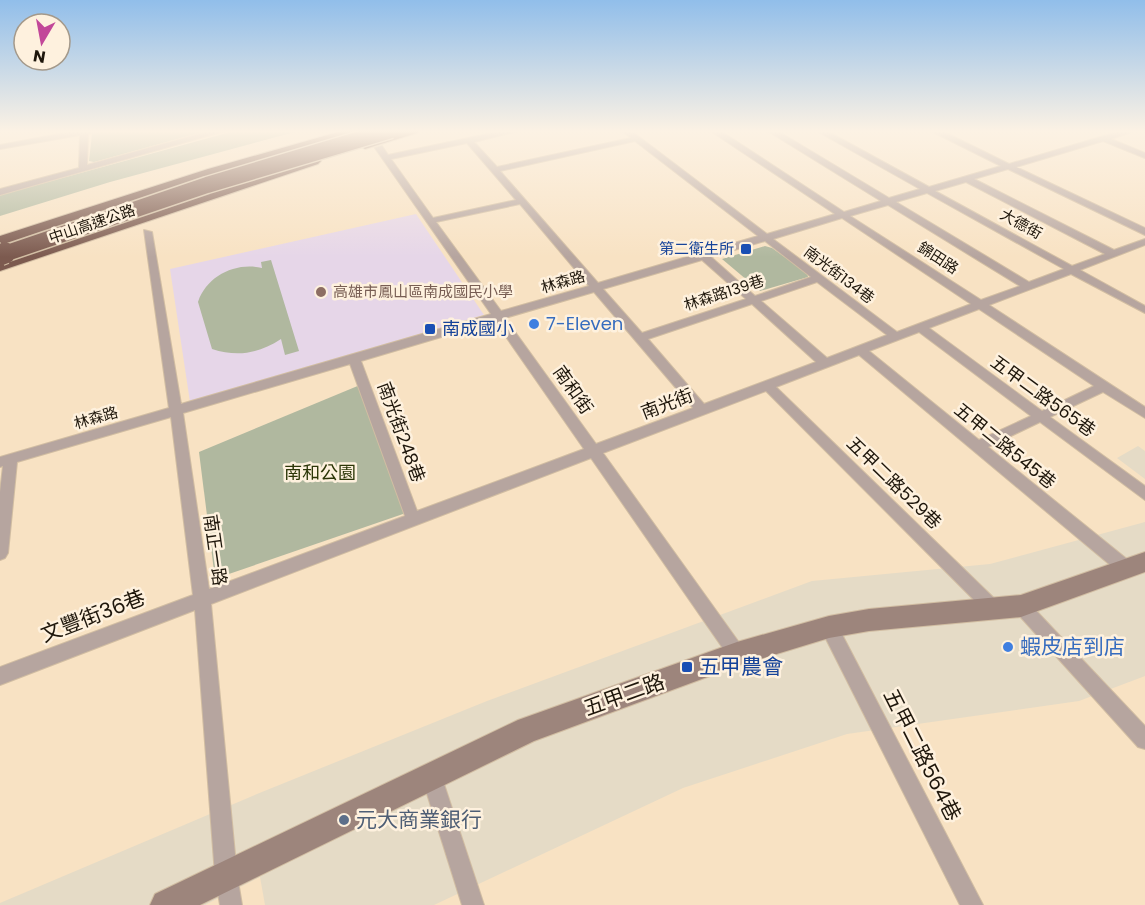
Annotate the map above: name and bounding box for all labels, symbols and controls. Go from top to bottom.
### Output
north arrow [12,12,72,72]
text: N [32,44,47,69]
street label: 中山高速公路 [46,199,138,248]
street label: 大德街 [996,203,1046,244]
street label: 錦田路 [914,237,963,279]
place label: 第二衛生所 [659,238,734,259]
street label: 南光街134巷 [800,241,879,308]
marker: 第二衛生所 [739,242,753,256]
street label: 林森路 [538,265,587,298]
street label: 林森路139巷 [681,270,767,315]
place label: 高雄市鳳山區南成國民小學 [333,281,513,302]
marker: 高雄市鳳山區南成國民小學 [314,285,328,299]
place label: 7-Eleven [546,311,623,336]
place label: 南成國小 [442,316,514,341]
marker: 7-Eleven [527,317,541,331]
marker: 南成國小 [423,322,437,336]
street label: 五甲二路565巷 [986,349,1101,442]
street label: 南和街 [548,360,599,419]
street label: 南光街248巷 [372,378,431,485]
street label: 南光街 [637,382,697,425]
street label: 五甲二路545巷 [949,397,1061,494]
street label: 林森路 [71,401,120,434]
street label: 五甲二路529巷 [841,431,947,534]
park label: 南和公園 [284,460,356,485]
street label: 南正一路 [198,513,233,587]
street label: 文豐街36巷 [36,582,149,649]
place label: 蝦皮店到店 [1020,632,1125,661]
marker: 蝦皮店到店 [1001,640,1015,654]
place label: 五甲農會 [699,652,783,681]
marker: 五甲農會 [680,660,694,674]
street label: 五甲二路 [579,667,668,723]
street label: 五甲二路564巷 [877,684,968,826]
place label: 元大商業銀行 [356,805,482,834]
marker: 元大商業銀行 [337,813,351,827]

